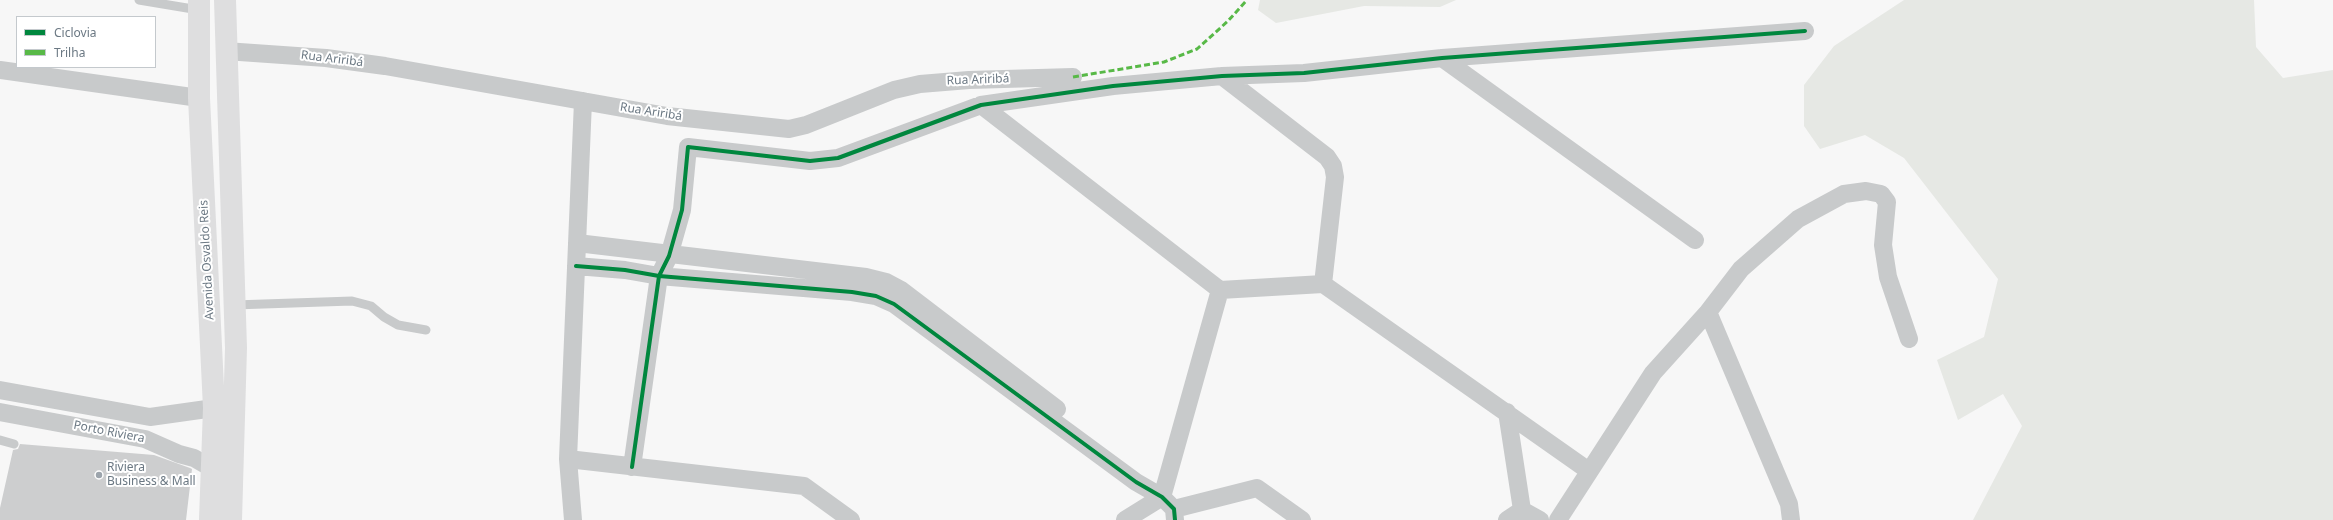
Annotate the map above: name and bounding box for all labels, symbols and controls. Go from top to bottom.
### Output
legend [16,16,156,68]
text: Ciclovia [54,24,96,41]
text: Trilha [54,44,85,61]
street label: Rua Ariribá [300,48,364,70]
street label: Rua Ariribá [946,72,1010,88]
street label: Rua Ariribá [619,100,683,124]
street label: Avenida Osvaldo Reis [197,200,217,320]
street label: Porto Riviera [72,418,146,446]
place label: Riviera Business & Mall [107,461,196,489]
marker: Riviera Business & Mall [94,470,104,480]

